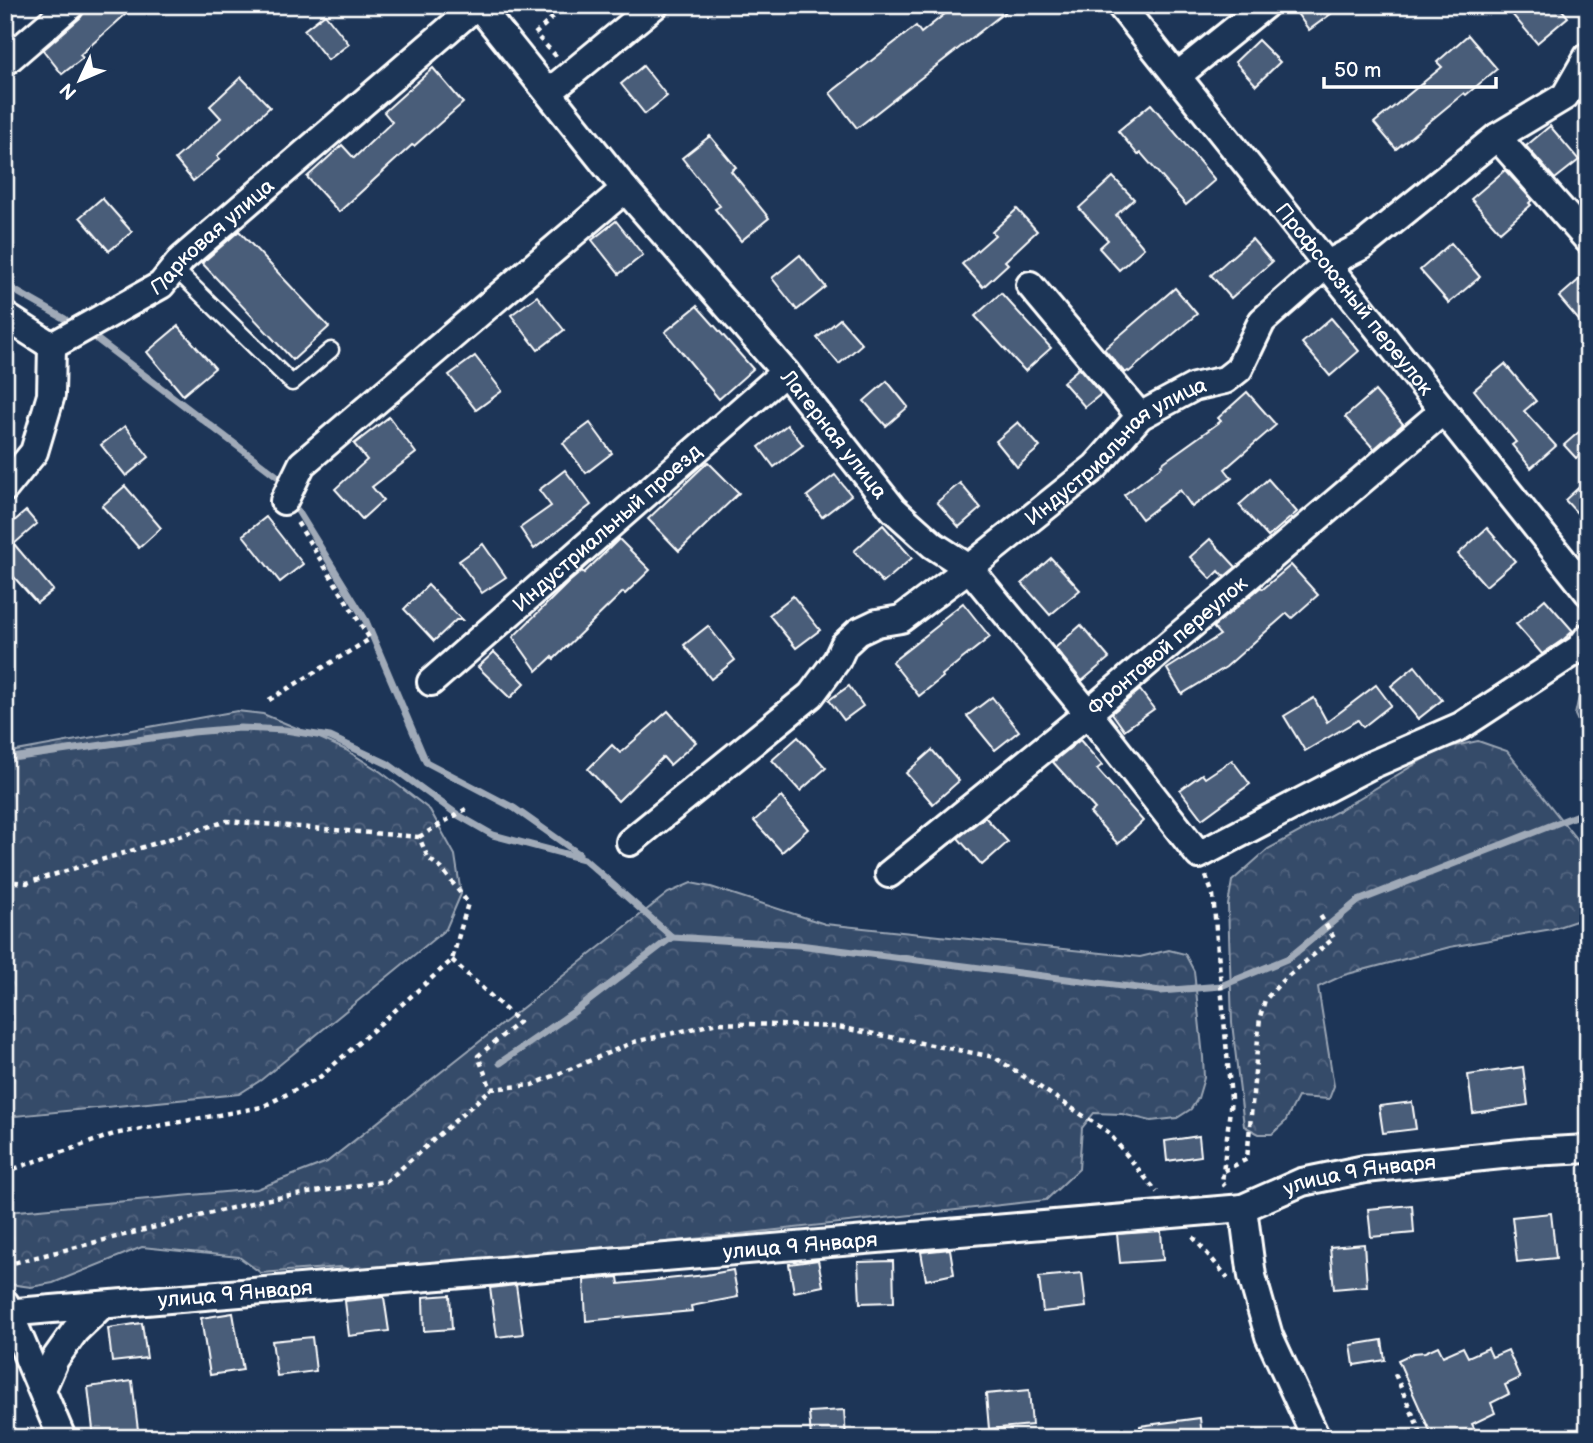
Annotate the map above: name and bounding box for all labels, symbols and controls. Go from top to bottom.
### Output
north arrow [46,46,116,116]
scale bar [1324,46,1495,90]
text: 50 m [1334,58,1381,83]
text: N [56,78,82,104]
street label: Парковая улица [146,173,279,301]
street label: Профсоюзный переулок [1270,198,1439,400]
street label: Лагерная улица [775,364,893,504]
street label: Индустриальная улица [1020,372,1209,531]
street label: Индустриальный проезд [508,438,707,617]
street label: Фронтовой переулок [1082,571,1252,721]
street label: улица 9 Января [1279,1149,1437,1201]
street label: улица 9 Января [722,1227,879,1265]
street label: улица 9 Января [157,1274,314,1312]

